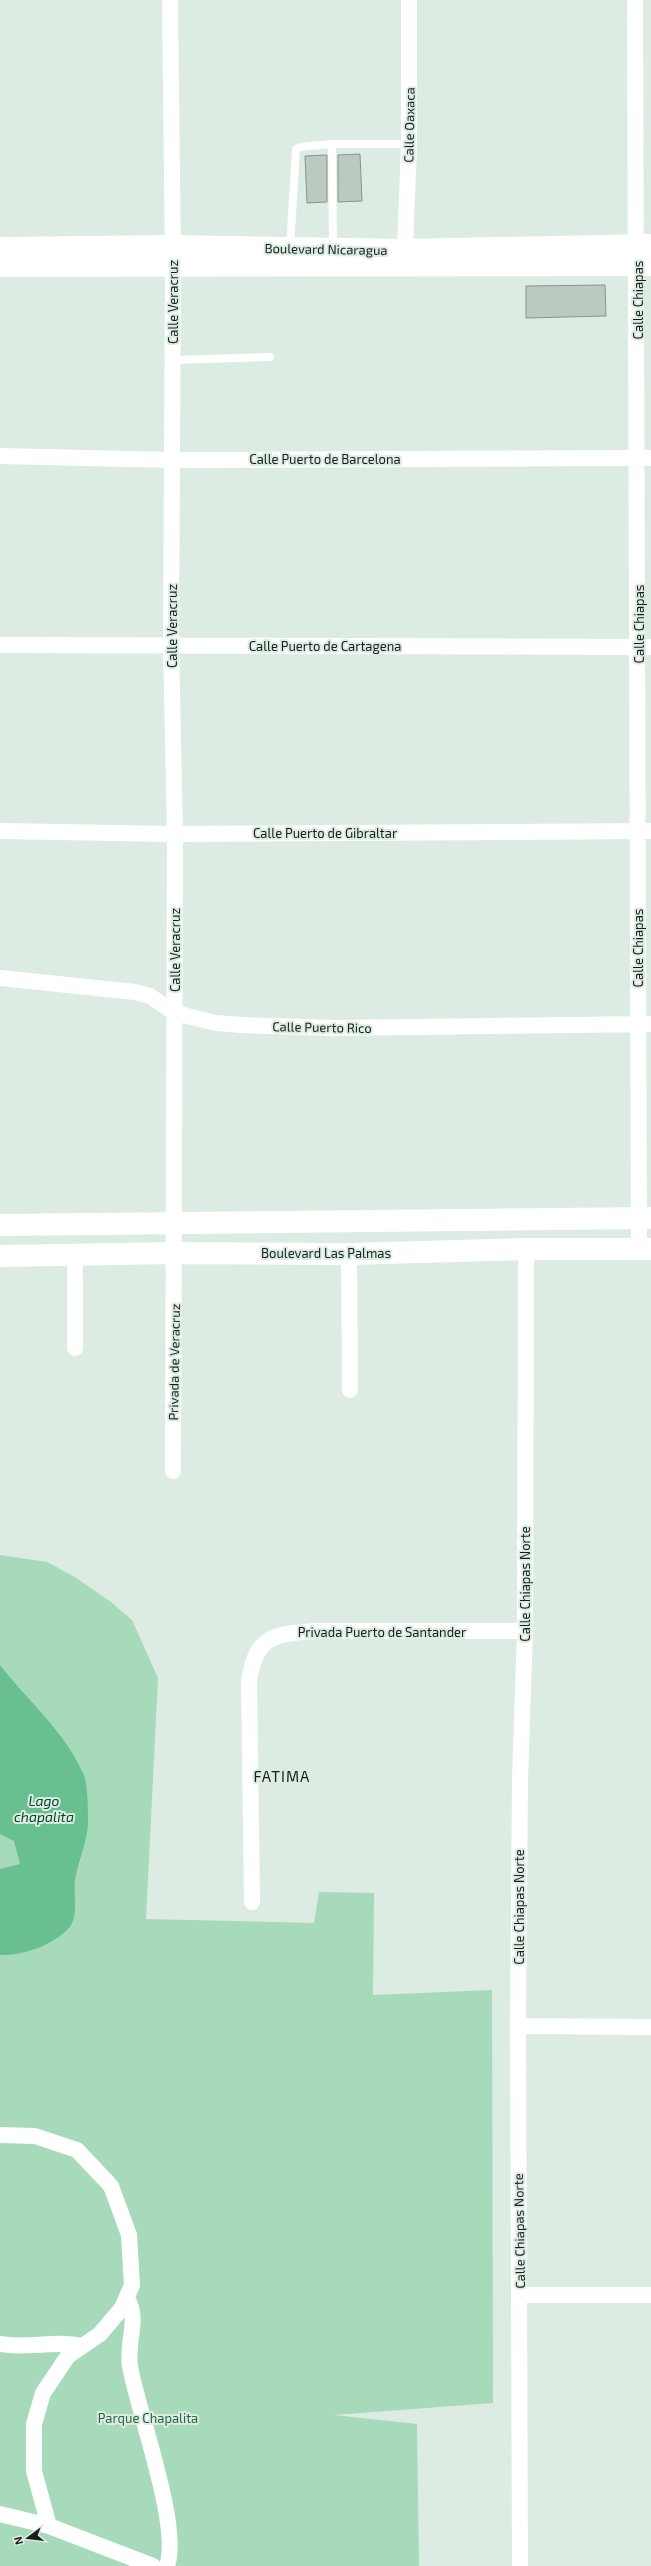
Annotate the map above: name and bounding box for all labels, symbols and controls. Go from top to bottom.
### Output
street label: Calle Oaxaca [400,87,418,163]
street label: Boulevard Nicaragua [264,240,388,258]
street label: Calle Veracruz [165,260,181,344]
street label: Calle Chiapas [630,261,646,339]
street label: Calle Puerto de Barcelona [249,451,401,467]
street label: Calle Veracruz [164,584,180,668]
street label: Calle Chiapas [631,585,647,663]
street label: Calle Puerto de Cartagena [249,638,401,654]
street label: Calle Puerto de Gibraltar [253,825,397,841]
street label: Calle Veracruz [167,908,183,992]
street label: Calle Chiapas [630,909,646,987]
street label: Calle Puerto Rico [272,1018,372,1036]
street label: Boulevard Las Palmas [261,1245,391,1261]
street label: Privada de Veracruz [165,1303,183,1421]
street label: Calle Chiapas Norte [517,1526,533,1642]
street label: Privada Puerto de Santander [298,1624,466,1640]
district label: FATIMA [254,1767,310,1785]
water label: Lago chapalita [14,1792,74,1825]
street label: Calle Chiapas Norte [511,1849,527,1965]
street label: Calle Chiapas Norte [510,2173,528,2289]
park label: Parque Chapalita [98,2410,198,2426]
north arrow [8,2518,48,2558]
text: N [11,2535,25,2546]

